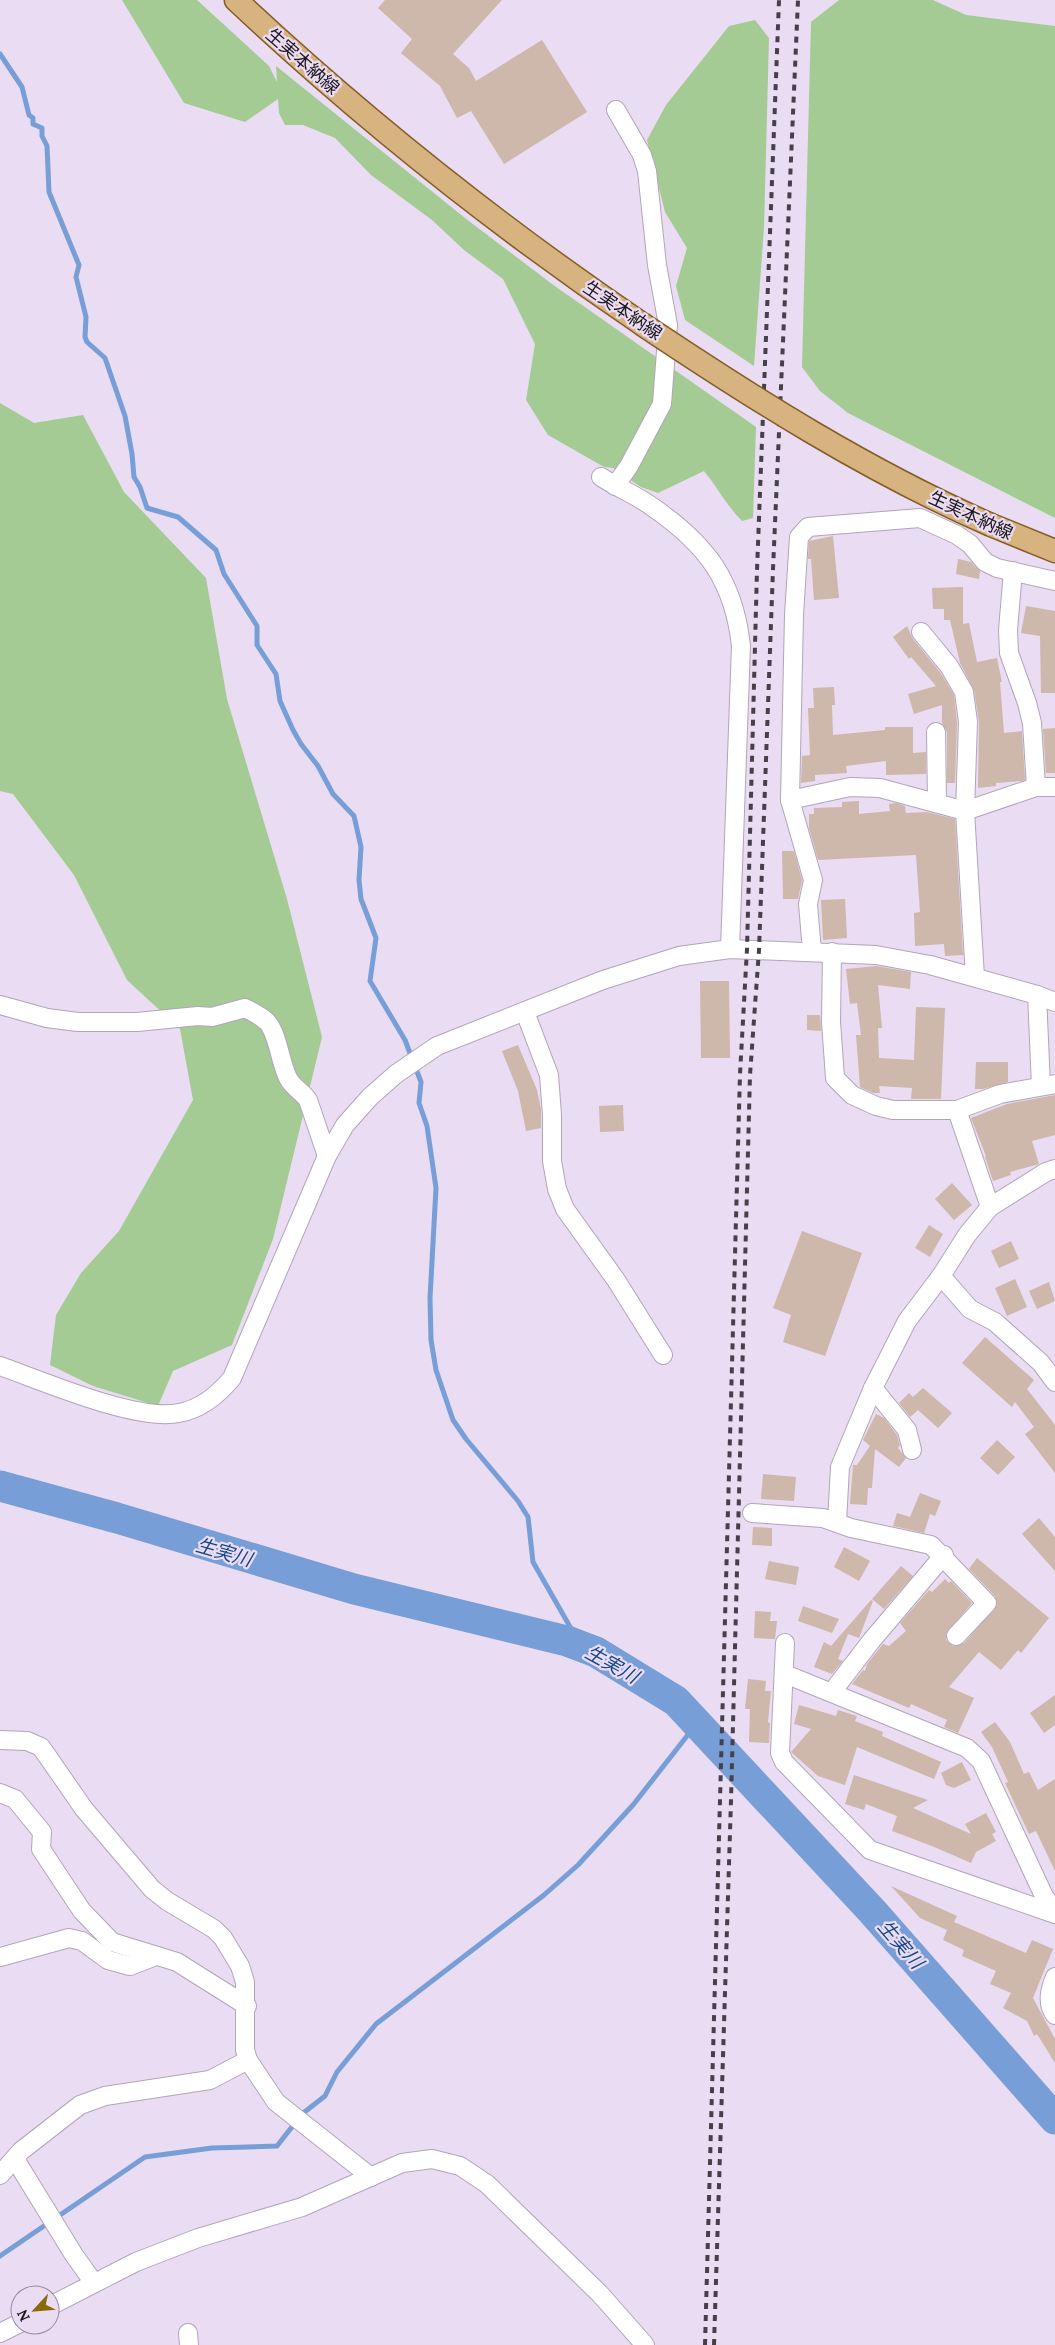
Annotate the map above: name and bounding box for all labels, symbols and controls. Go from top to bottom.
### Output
street label: 生実本納線 [261,23,345,99]
street label: 生実本納線 [579,275,667,345]
street label: 生実本納線 [925,486,1017,544]
water label: 生実川 [193,1533,257,1572]
water label: 生実川 [581,1640,644,1689]
water label: 生実川 [873,1915,930,1975]
north arrow [10,2285,60,2335]
text: N [13,2307,34,2325]

